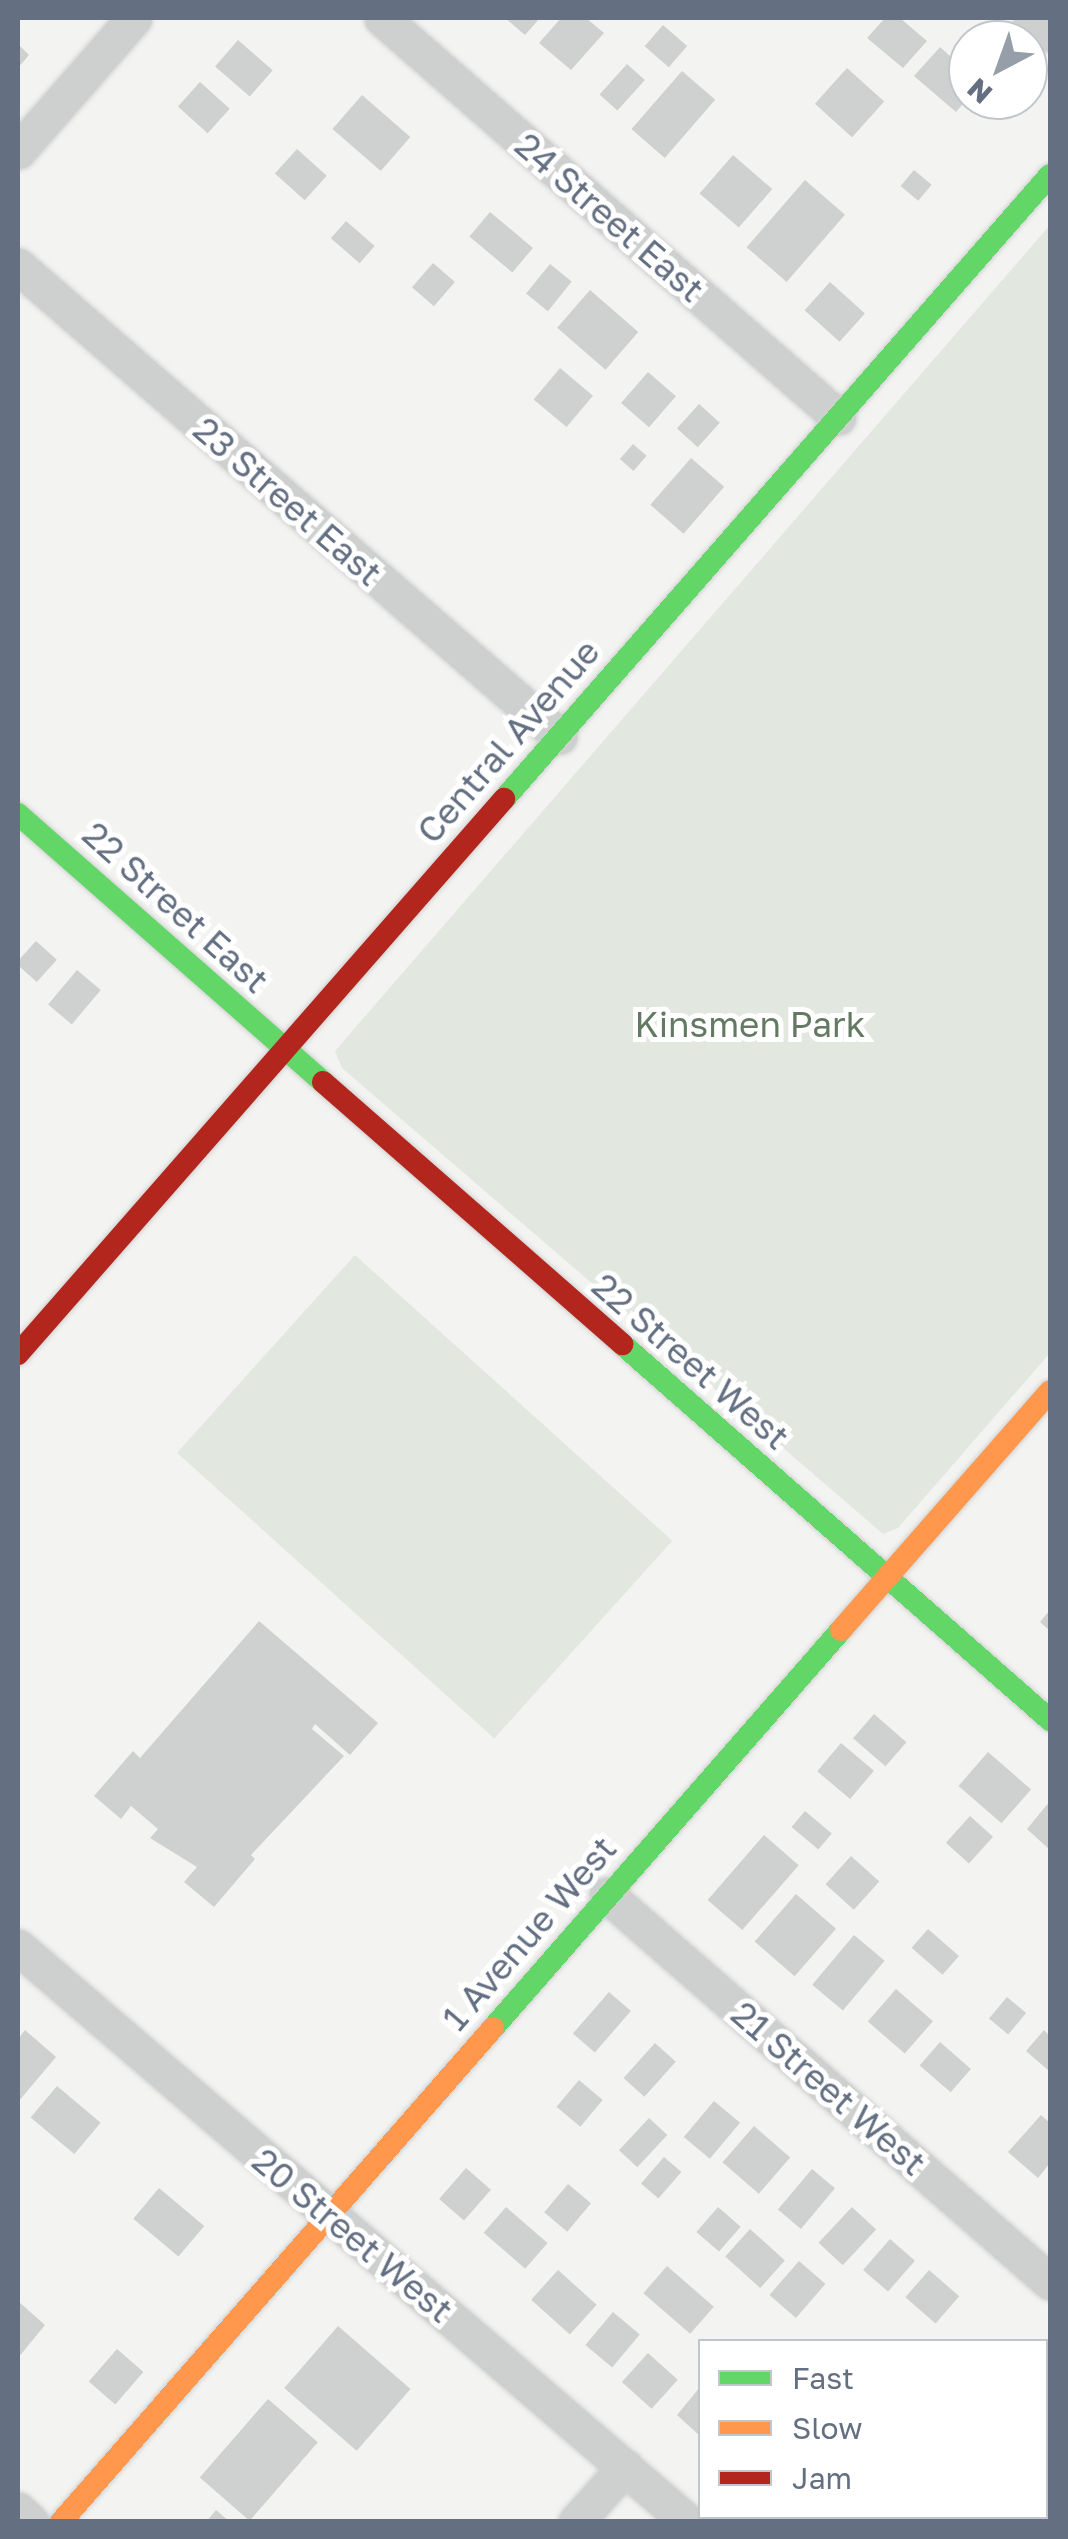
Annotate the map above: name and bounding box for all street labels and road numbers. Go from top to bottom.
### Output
street label: 24 Street East [507,124,713,310]
street label: 23 Street East [185,408,391,594]
street label: Central Avenue [408,631,608,851]
street label: 22 Street East [75,813,277,1001]
street label: 22 Street West [584,1264,798,1458]
street label: 1 Avenue West [433,1827,625,2039]
street label: 21 Street West [723,1992,935,2184]
street label: 20 Street West [244,2139,462,2331]

